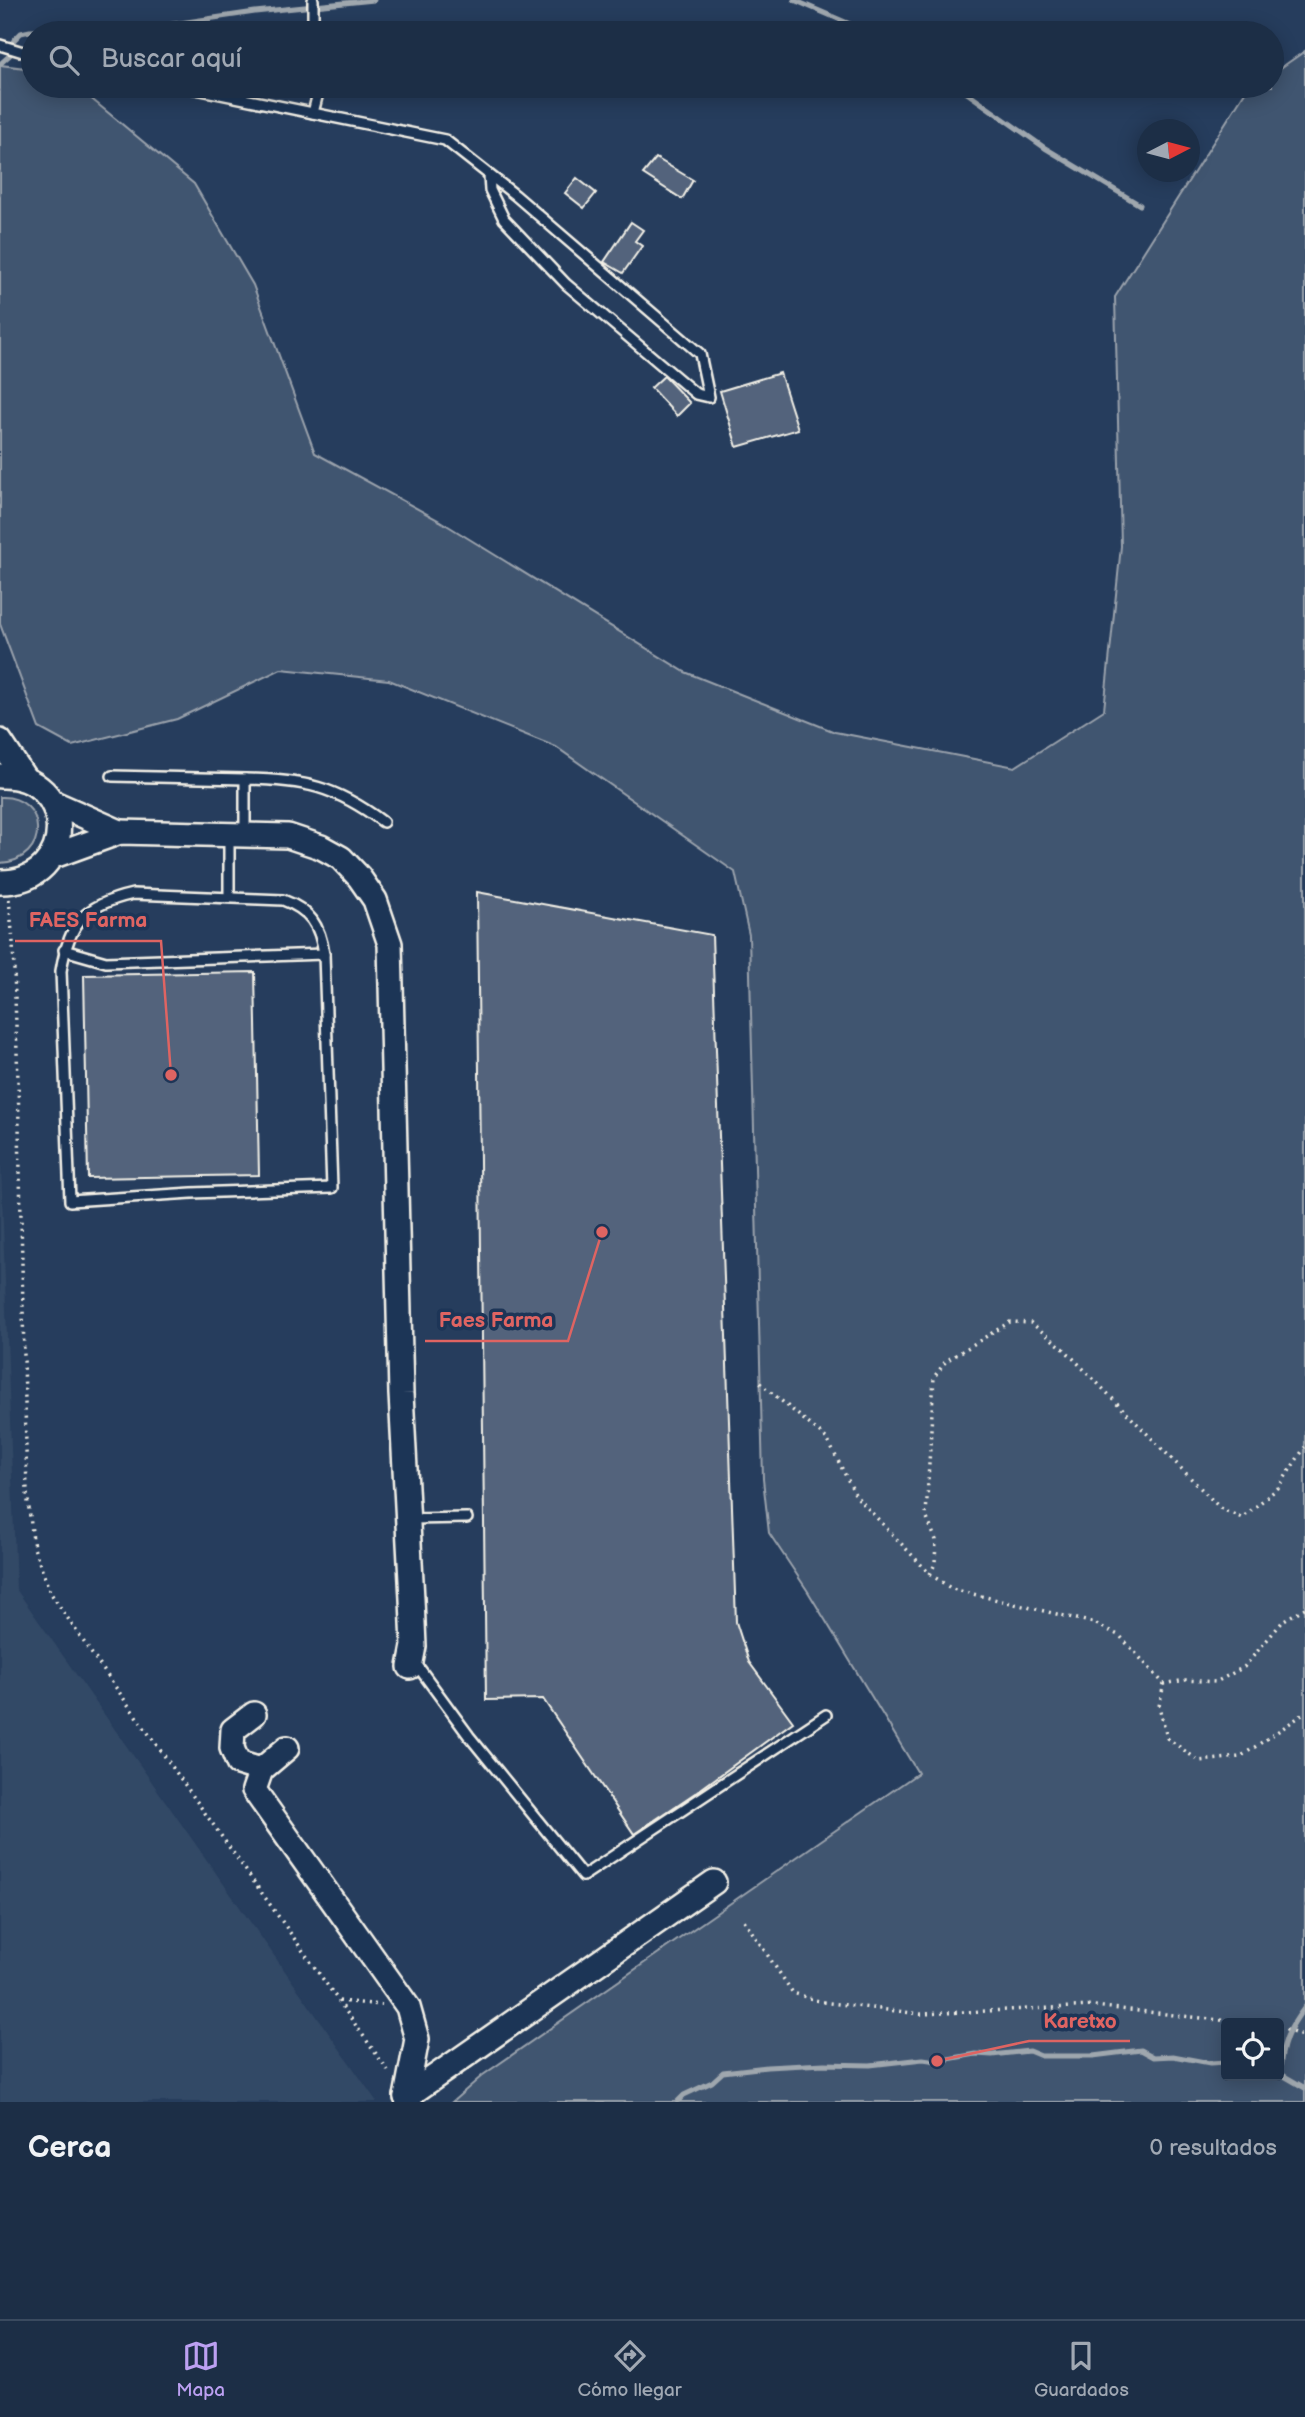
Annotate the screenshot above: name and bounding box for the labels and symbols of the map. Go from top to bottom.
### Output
north arrow [1137,119,1200,182]
callout: FAES Farma [15,899,161,941]
text: FAES Farma [29,908,147,933]
callout: Faes Farma [425,1299,568,1341]
text: Faes Farma [439,1308,553,1333]
callout: Karetxo [1029,1999,1130,2041]
text: Karetxo [1043,2009,1117,2034]

